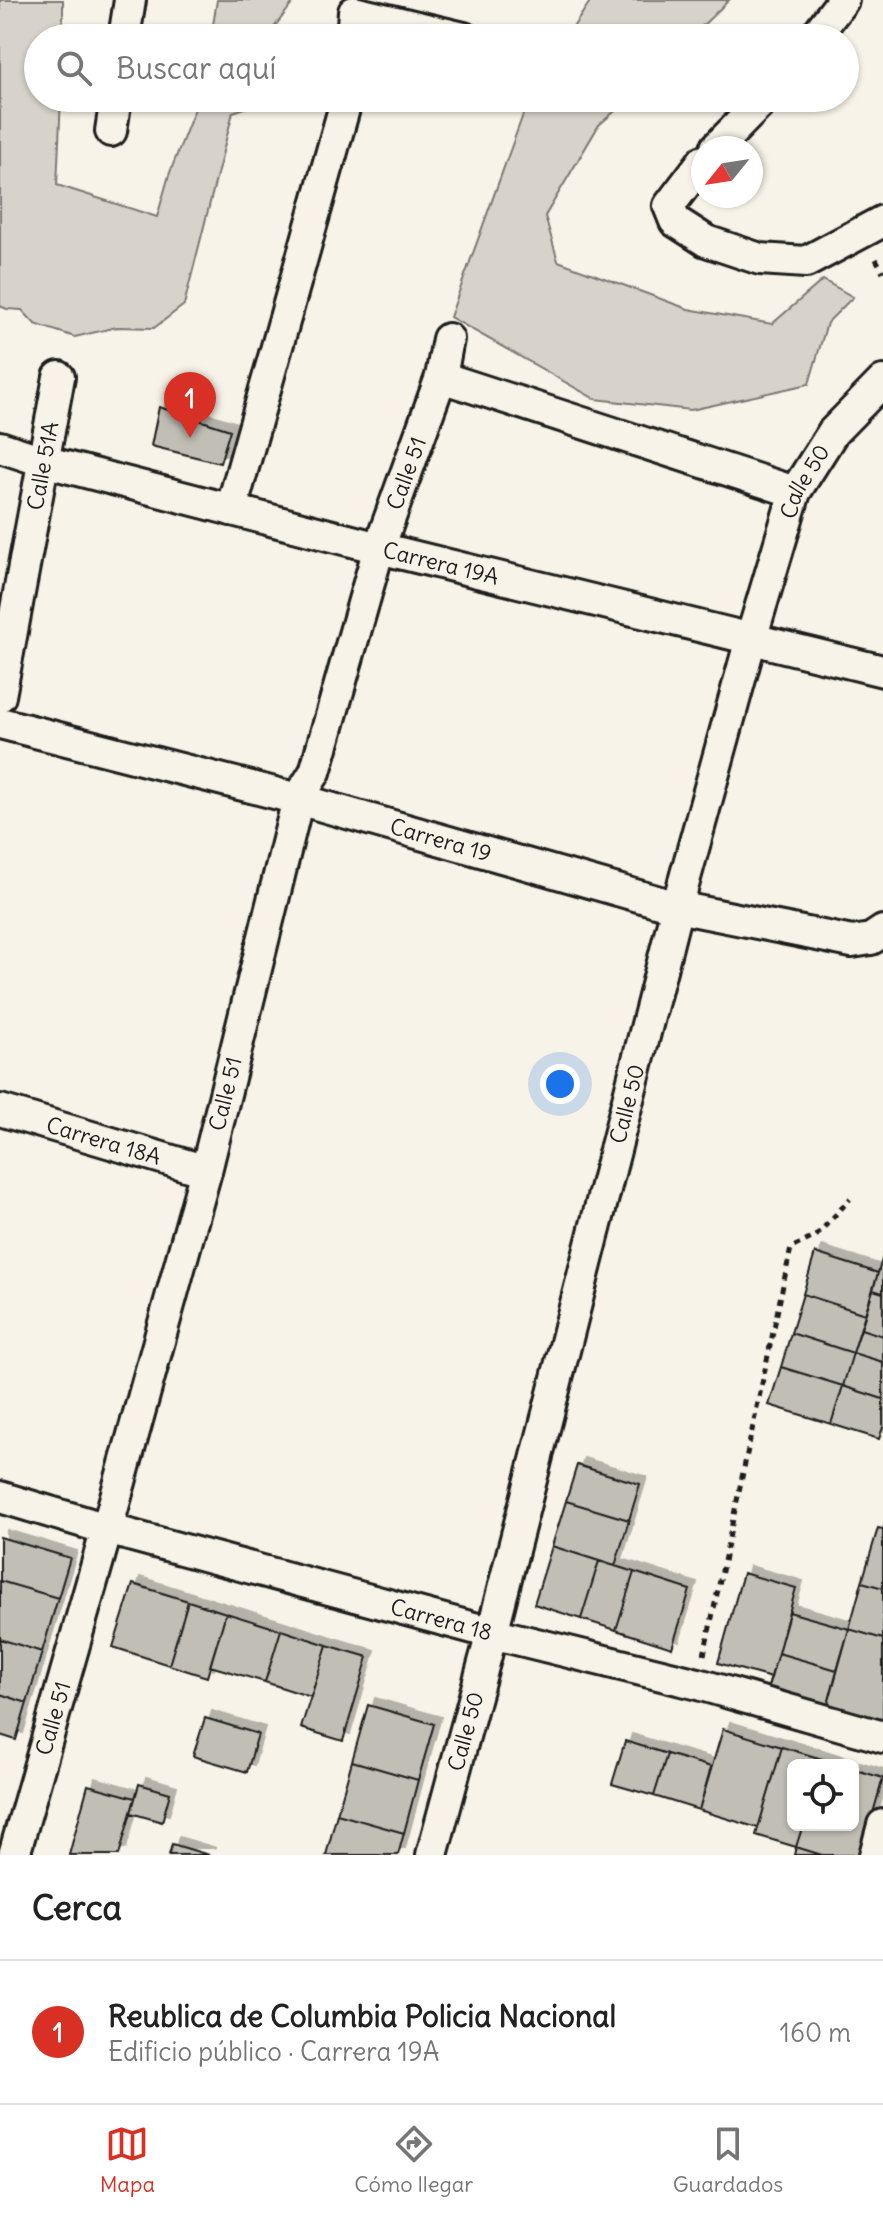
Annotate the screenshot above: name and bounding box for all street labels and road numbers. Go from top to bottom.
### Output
street label: Calle 51A [21,419,64,512]
street label: Calle 51 [380,433,432,513]
street label: Calle 50 [774,439,836,522]
street label: Carrera 19A [380,536,502,591]
street label: Carrera 19 [387,812,495,867]
street label: Calle 51 [202,1054,248,1134]
street label: Calle 50 [603,1061,650,1147]
street label: Carrera 18A [43,1110,164,1171]
street label: Carrera 18 [387,1592,495,1646]
street label: Calle 51 [29,1678,77,1758]
street label: Calle 50 [441,1689,489,1774]

